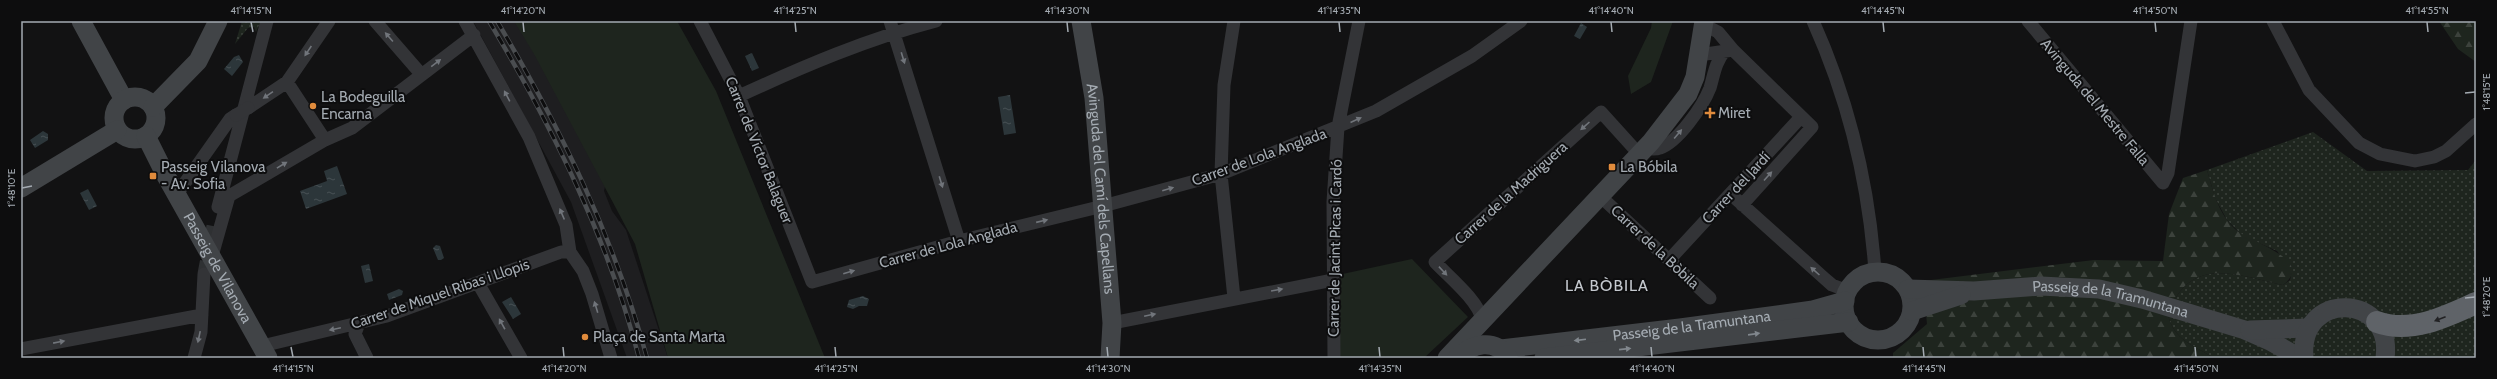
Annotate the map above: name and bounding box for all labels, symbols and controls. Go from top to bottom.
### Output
text: 41°14'15"N [230,4,272,17]
text: 41°14'20"N [500,4,546,17]
text: 41°14'25"N [773,4,817,17]
text: 41°14'30"N [1044,4,1090,17]
text: 41°14'35"N [1317,4,1361,17]
text: 41°14'40"N [1588,4,1634,17]
text: 41°14'45"N [1861,4,1905,17]
text: 41°14'50"N [2132,4,2178,17]
text: 41°14'55"N [2405,4,2449,17]
one-way arrow [384,32,393,42]
street label: Avinguda del Mestre Falla [2037,35,2154,170]
one-way arrow [304,46,312,57]
one-way arrow [900,52,906,64]
one-way arrow [431,59,442,67]
text: 1°48'15"E [2480,73,2493,110]
street label: Carrer de Víctor Balaguer [721,74,797,226]
street label: Avinguda del Camí dels Capellans [1083,82,1119,295]
place label: La Bodeguilla Encarna [321,88,406,123]
one-way arrow [504,90,510,102]
one-way arrow [263,91,273,99]
marker: La Bodeguilla Encarna [308,101,318,111]
place label: Miret [1718,104,1751,122]
marker: Miret [1705,108,1715,118]
one-way arrow [1350,116,1362,122]
one-way arrow [1580,122,1590,131]
street label: Carrer de Lola Anglada [1189,124,1330,190]
one-way arrow [1674,129,1683,140]
street label: Carrer de la Madriguera [1451,137,1572,248]
street label: Carrer del Jardí [1698,148,1774,228]
place label: Passeig Vilanova - Av. Sofia [161,158,266,193]
place label: La Bóbila [1620,158,1678,176]
street label: Carrer de Jacint Picas i Cardó [1324,159,1346,337]
one-way arrow [276,162,288,169]
marker: La Bóbila [1607,162,1617,172]
text: 1°48'10"E [5,168,18,207]
one-way arrow [1764,170,1773,181]
marker: Passeig Vilanova - Av. Sofia [148,171,158,181]
one-way arrow [938,176,944,188]
one-way arrow [1163,186,1175,192]
street label: Carrer de la Bòbila [1607,201,1704,293]
one-way arrow [559,208,565,220]
street label: Passeig de Vilanova [179,209,256,327]
street label: Carrer de Lola Anglada [877,218,1020,272]
one-way arrow [1037,218,1049,224]
street label: Carrer de Miquel Ribas i Llopis [348,255,532,333]
one-way arrow [1439,266,1448,276]
one-way arrow [1811,267,1820,276]
one-way arrow [843,269,855,275]
district label: LA BÒBILA [1565,276,1649,295]
text: 1°48'20"E [2480,276,2493,317]
street label: Passeig de la Tramuntana [2032,277,2191,322]
one-way arrow [1271,287,1283,293]
one-way arrow [593,301,599,313]
street label: Passeig de la Tramuntana [1612,307,1772,345]
one-way arrow [1144,312,1156,318]
one-way arrow [2434,316,2446,322]
one-way arrow [499,318,506,330]
one-way arrow [329,326,341,332]
place label: Plaça de Santa Marta [593,328,726,346]
one-way arrow [196,331,202,343]
one-way arrow [1748,331,1760,337]
marker: Plaça de Santa Marta [580,332,590,342]
one-way arrow [1574,337,1586,343]
one-way arrow [53,339,65,345]
one-way arrow [1619,346,1631,352]
text: 41°14'15"N [272,362,314,375]
text: 41°14'20"N [541,362,587,375]
text: 41°14'25"N [814,362,858,375]
text: 41°14'30"N [1085,362,1131,375]
text: 41°14'35"N [1358,362,1402,375]
text: 41°14'40"N [1629,362,1675,375]
text: 41°14'45"N [1902,362,1946,375]
text: 41°14'50"N [2173,362,2219,375]

